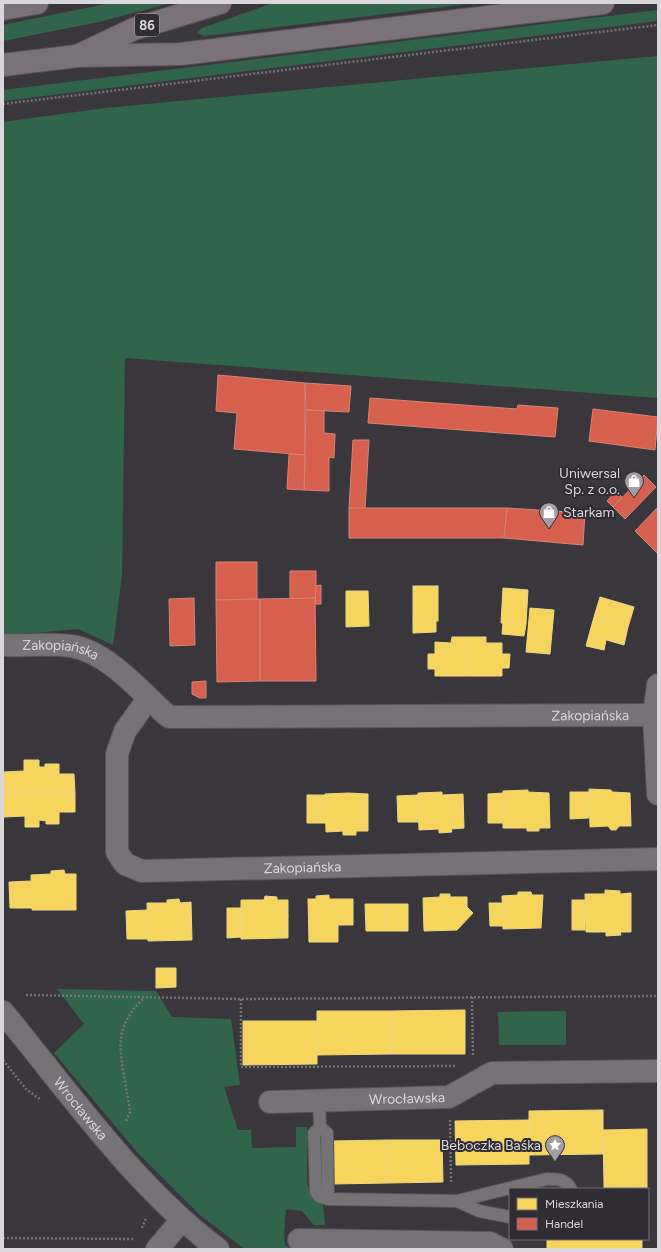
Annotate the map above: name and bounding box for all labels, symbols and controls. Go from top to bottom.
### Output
road number: 86 [135,14,159,36]
place label: Uniwersal Sp. z o.o. [559,465,620,498]
shop icon: Uniwersal Sp. z o.o. [623,470,645,498]
shop icon: Starkam [538,501,560,529]
place label: Starkam [563,504,615,521]
street label: Zakopiańska [22,637,102,664]
street label: Zakopiańska [551,707,629,724]
street label: Zakopiańska [263,858,341,877]
street label: Wrocławska [50,1074,111,1144]
street label: Wrocławska [369,1089,445,1108]
place icon: Beboczka Baśka [544,1134,566,1162]
place label: Beboczka Baśka [441,1137,541,1154]
legend [509,1188,649,1240]
text: Mieszkania [545,1197,603,1211]
text: Handel [545,1217,583,1231]

